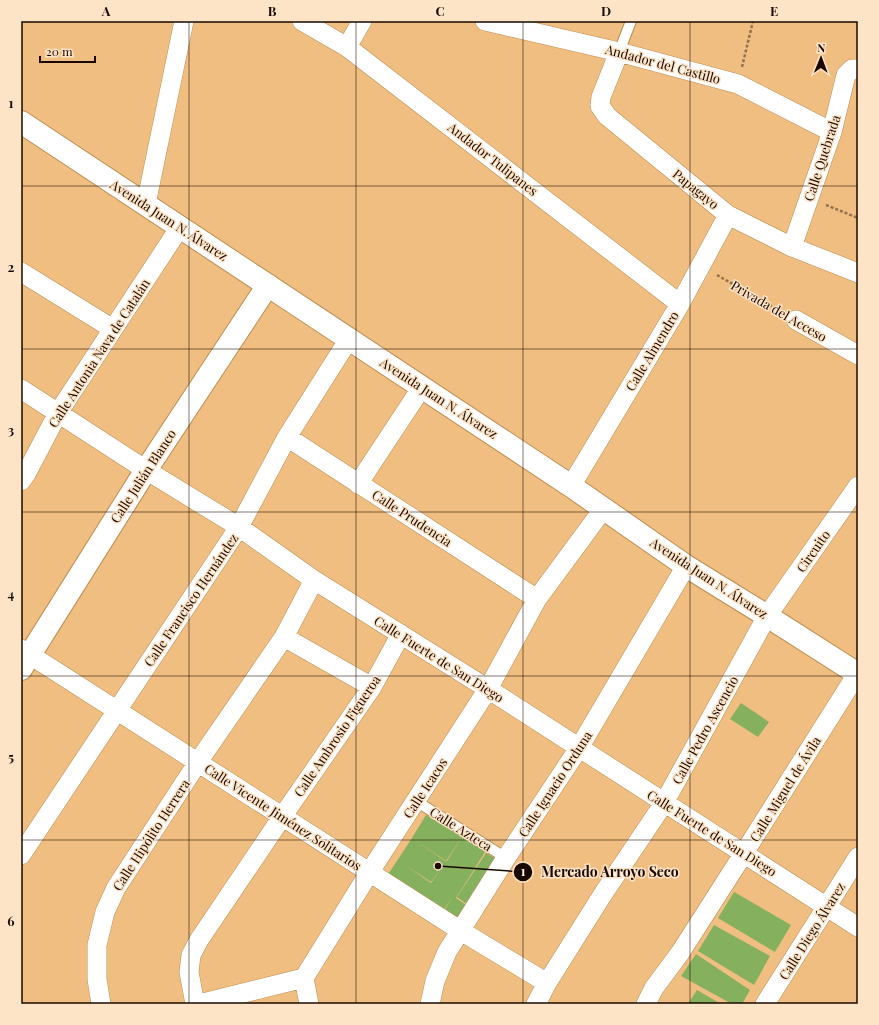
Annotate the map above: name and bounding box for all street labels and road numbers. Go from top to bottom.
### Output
street label: Andador del Castillo [603,40,723,87]
street label: Calle Quebrada [800,112,844,203]
street label: Andador Tulipanes [444,118,542,199]
street label: Papagayo [670,165,723,212]
street label: Avenida Juan N. Álvarez [106,175,231,264]
street label: Calle Antonia Nava de Catalán [44,275,153,430]
street label: Privada del Acceso [728,276,830,345]
street label: Calle Almendro [621,308,682,394]
street label: Avenida Juan N. Álvarez [376,353,501,442]
street label: Calle Julián Blanco [106,426,179,526]
street label: Calle Prudencia [369,485,456,550]
street label: Circuito [792,526,833,575]
street label: Calle Francisco Hernández [140,530,241,669]
street label: Avenida Juan N. Álvarez [646,533,771,622]
street label: Calle Fuerte de San Diego [371,612,507,705]
street label: Calle Ambrosio Figueroa [290,671,384,800]
street label: Calle Pedro Ascencio [668,673,741,787]
street label: Calle Ignacio Orduna [514,727,595,840]
street label: Calle Miguel de Ávila [745,732,824,845]
street label: Calle Icacos [399,754,451,821]
street label: Calle Vicente Jiménez Solitarios [202,759,365,874]
street label: Calle Hipólito Herrera [108,775,193,894]
street label: Calle Fuerte de San Diego [644,786,780,879]
street label: Calle Azteca [427,803,496,855]
street label: Calle Diego Álvarez [775,879,848,983]

